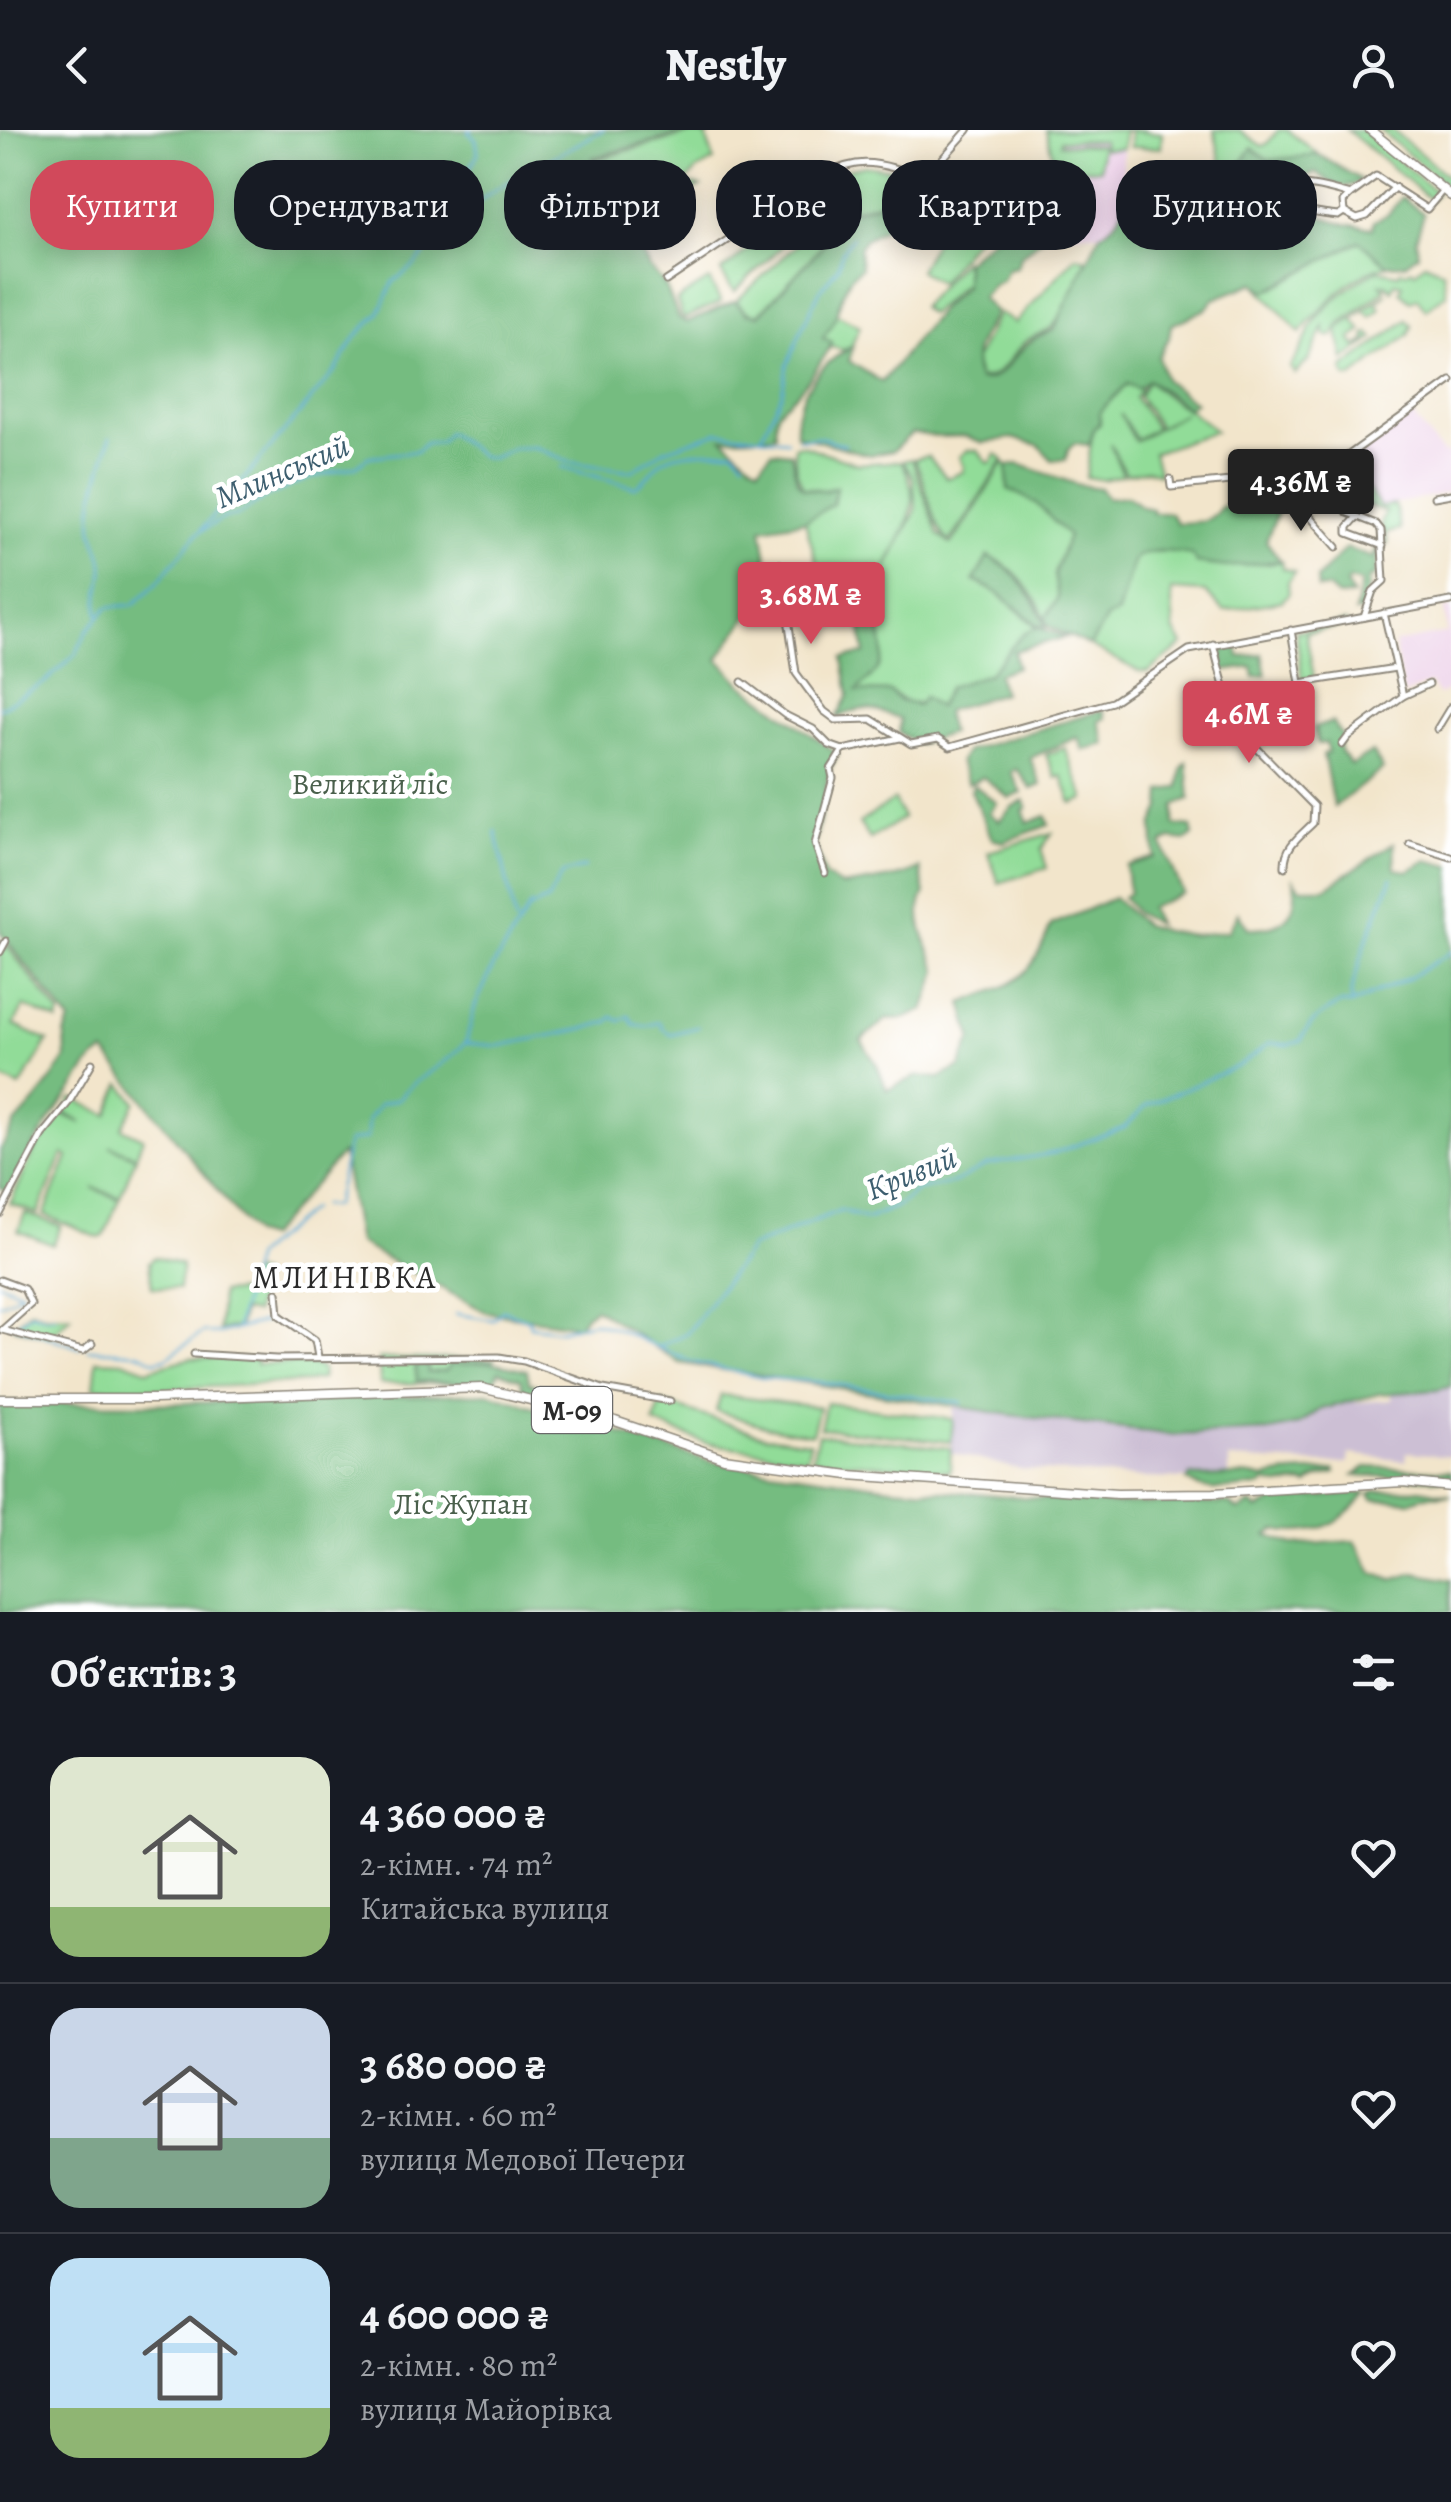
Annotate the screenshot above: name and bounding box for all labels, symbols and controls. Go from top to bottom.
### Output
text: Nestly [665,34,786,96]
icon: back [50,38,105,93]
icon: person [1346,38,1401,93]
chip: Купити [30,160,214,250]
chip: Орендувати [234,160,484,250]
chip: Фільтри [504,160,696,250]
chip: Нове [716,160,862,250]
chip: Квартира [882,160,1096,250]
chip: Будинок [1116,160,1317,250]
water label: Млинський [208,423,356,519]
pin: 4.36M ₴ [1209,449,1393,534]
text: 4.36M ₴ [1250,459,1352,503]
pin: 3.68M ₴ [719,562,903,647]
text: 3.68M ₴ [760,572,862,616]
pin: 4.6M ₴ [1168,681,1330,766]
text: 4.6M ₴ [1205,691,1293,735]
park label: Великий ліс [292,764,448,804]
water label: Кривий [859,1135,963,1211]
district label: МЛИНІВКА [252,1255,438,1299]
road number: М-09 [532,1387,612,1433]
park label: Ліс Жупан [393,1484,529,1524]
text: Об’єктів: 3 [50,1644,237,1701]
icon: filters [1346,1645,1401,1700]
text: 4 360 000 ₴ [360,1785,546,1842]
icon: home [130,1797,250,1917]
icon: heart [1346,1830,1401,1885]
text: 2-кімн. · 74 m² [360,1842,553,1886]
text: Китайська вулиця [360,1886,609,1930]
text: 3 680 000 ₴ [360,2036,547,2093]
icon: home [130,2048,250,2168]
icon: heart [1346,2081,1401,2136]
text: 2-кімн. · 60 m² [360,2093,557,2137]
text: вулиця Медової Печери [360,2137,686,2181]
text: 4 600 000 ₴ [360,2286,550,2343]
icon: home [130,2298,250,2418]
icon: heart [1346,2331,1401,2386]
text: 2-кімн. · 80 m² [360,2343,557,2387]
text: вулиця Майорівка [360,2387,612,2431]

